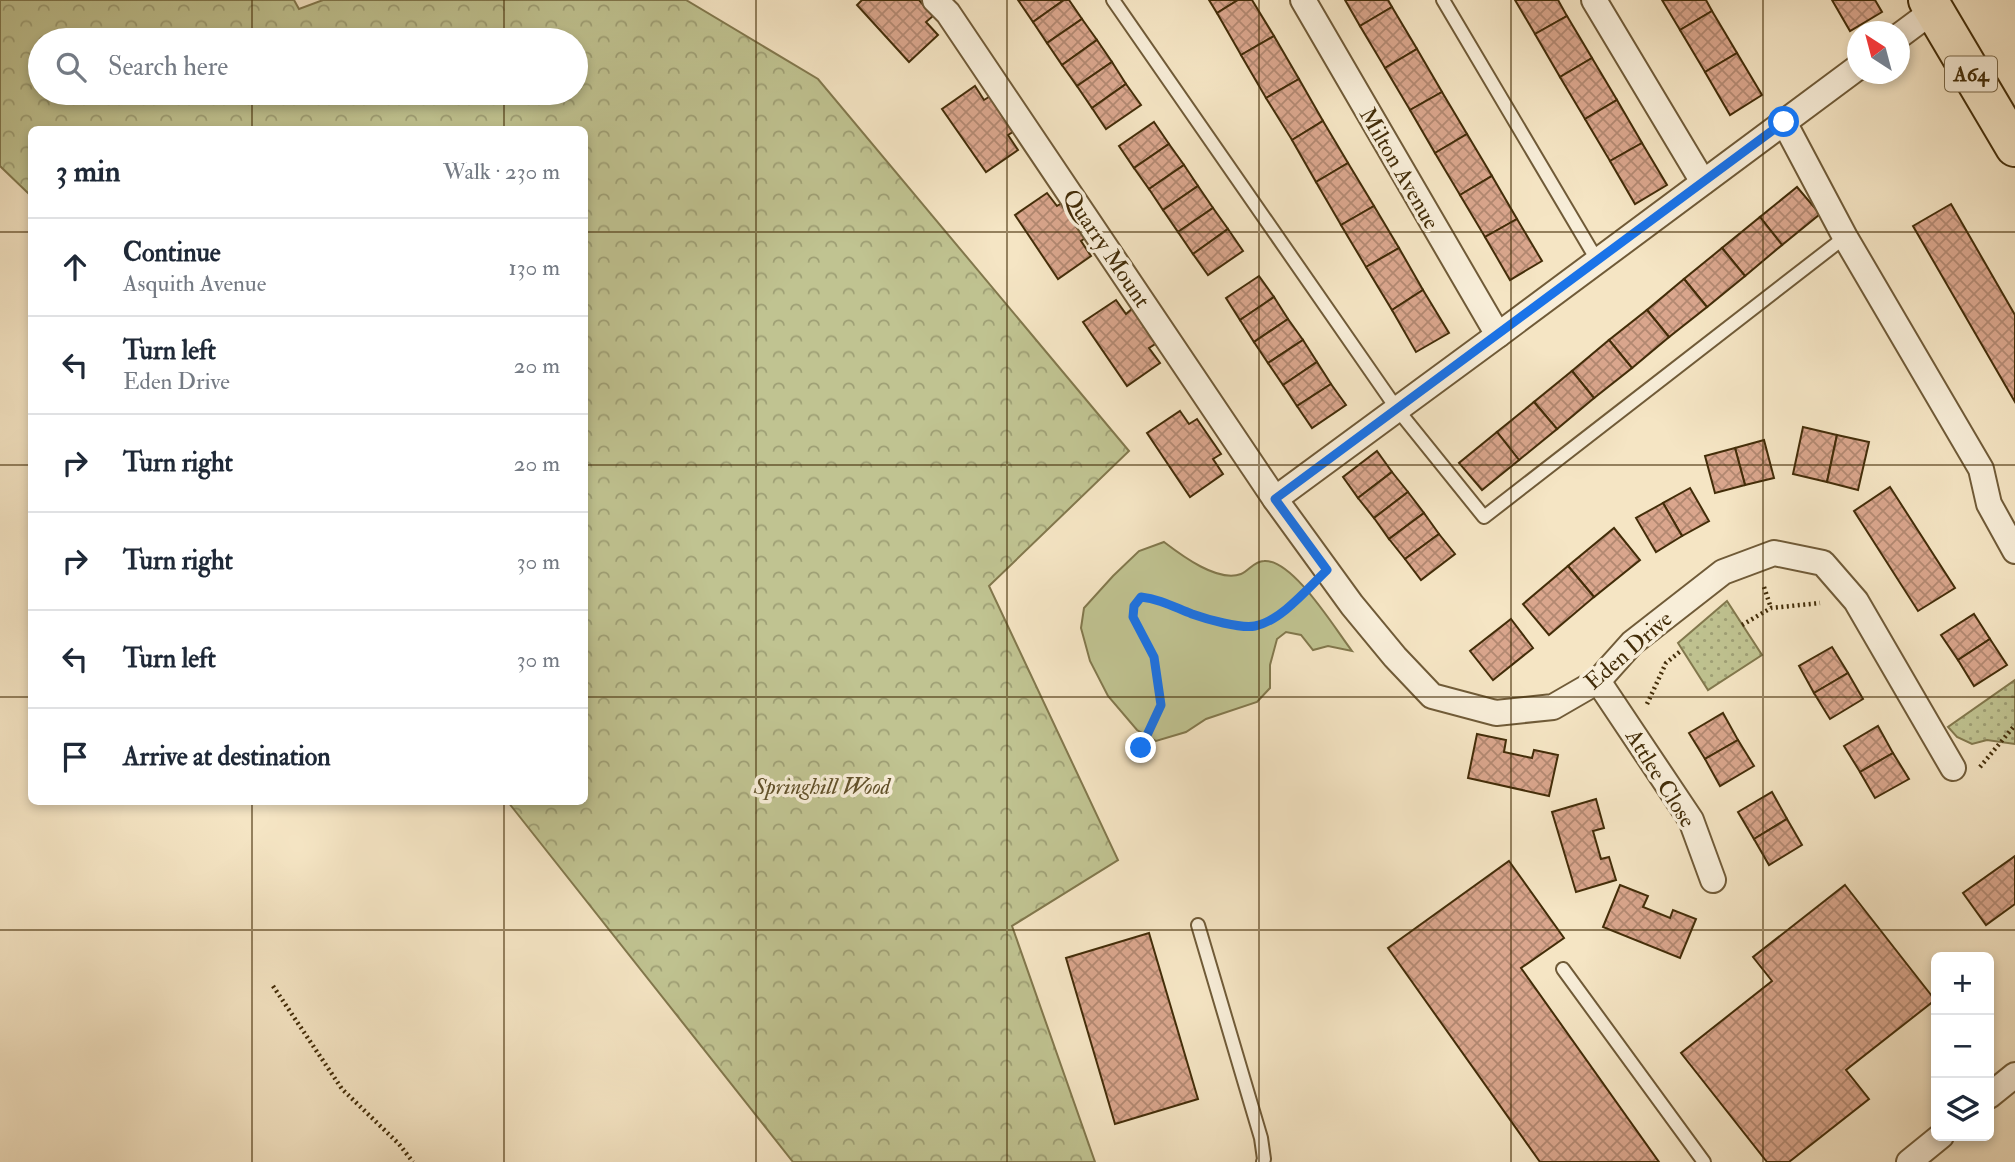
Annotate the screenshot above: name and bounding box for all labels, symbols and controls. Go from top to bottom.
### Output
north arrow [1847,21,1910,84]
search box [28,28,588,105]
icon: search [52,48,90,86]
text: Search here [108,51,228,83]
road number: A64 [1945,56,1997,92]
street label: Milton Avenue [1353,102,1446,235]
route start [1768,106,1799,137]
text: 3 min [56,153,121,190]
text: Walk · 230 m [443,157,560,186]
street label: Quarry Mount [1056,183,1157,313]
text: Continue [123,237,221,269]
icon: ahead [56,248,94,286]
text: 130 m [508,253,560,282]
text: Asquith Avenue [123,269,266,298]
text: Turn left [123,335,216,367]
icon: left [56,346,94,384]
text: 20 m [514,351,560,380]
text: Eden Drive [123,367,230,396]
icon: right [56,444,94,482]
text: Turn right [123,447,233,479]
text: 20 m [514,449,560,478]
icon: right [56,542,94,580]
text: Turn right [123,545,233,577]
text: 30 m [517,547,560,576]
street label: Eden Drive [1578,604,1678,696]
icon: left [56,640,94,678]
text: Turn left [123,643,216,675]
text: 30 m [517,645,560,674]
street label: Attlee Close [1618,723,1702,833]
route end [1125,732,1156,763]
icon: arrive [56,738,94,776]
text: Arrive at destination [123,741,331,773]
park label: Springhill Wood [753,772,892,801]
map controls [1931,952,1994,1141]
button: + [1931,952,1994,1015]
button: − [1931,1015,1994,1078]
button: layers [1931,1078,1994,1141]

